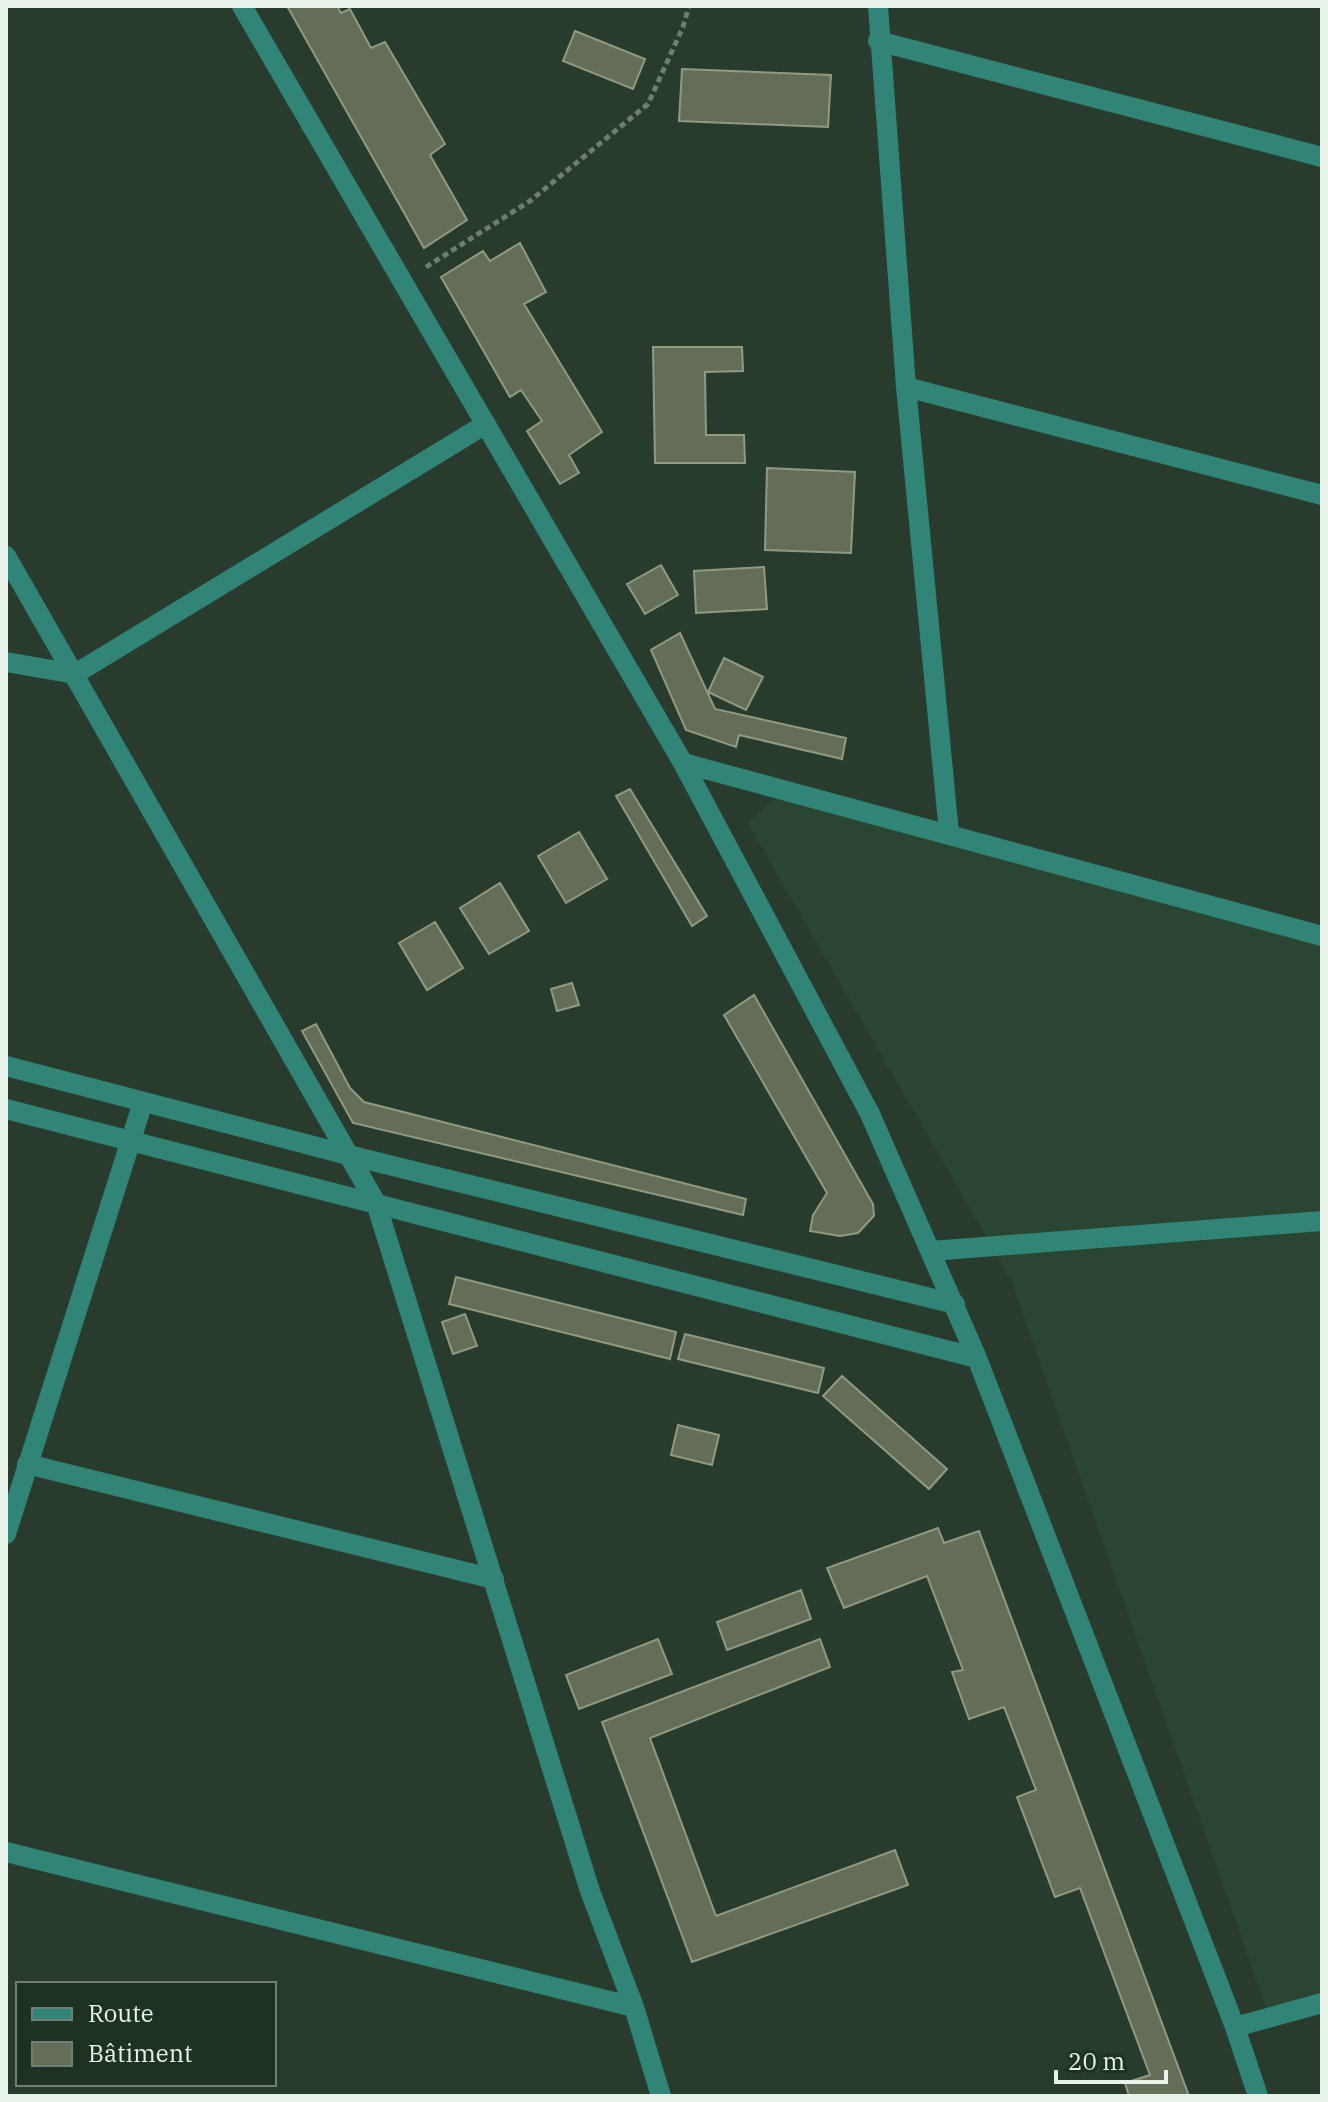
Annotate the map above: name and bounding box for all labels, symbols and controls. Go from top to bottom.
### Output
legend [16,1982,276,2086]
text: Route [88,1997,154,2029]
scale bar [1056,2034,1166,2084]
text: Bâtiment [88,2037,193,2069]
text: 20 m [1068,2045,1125,2077]

